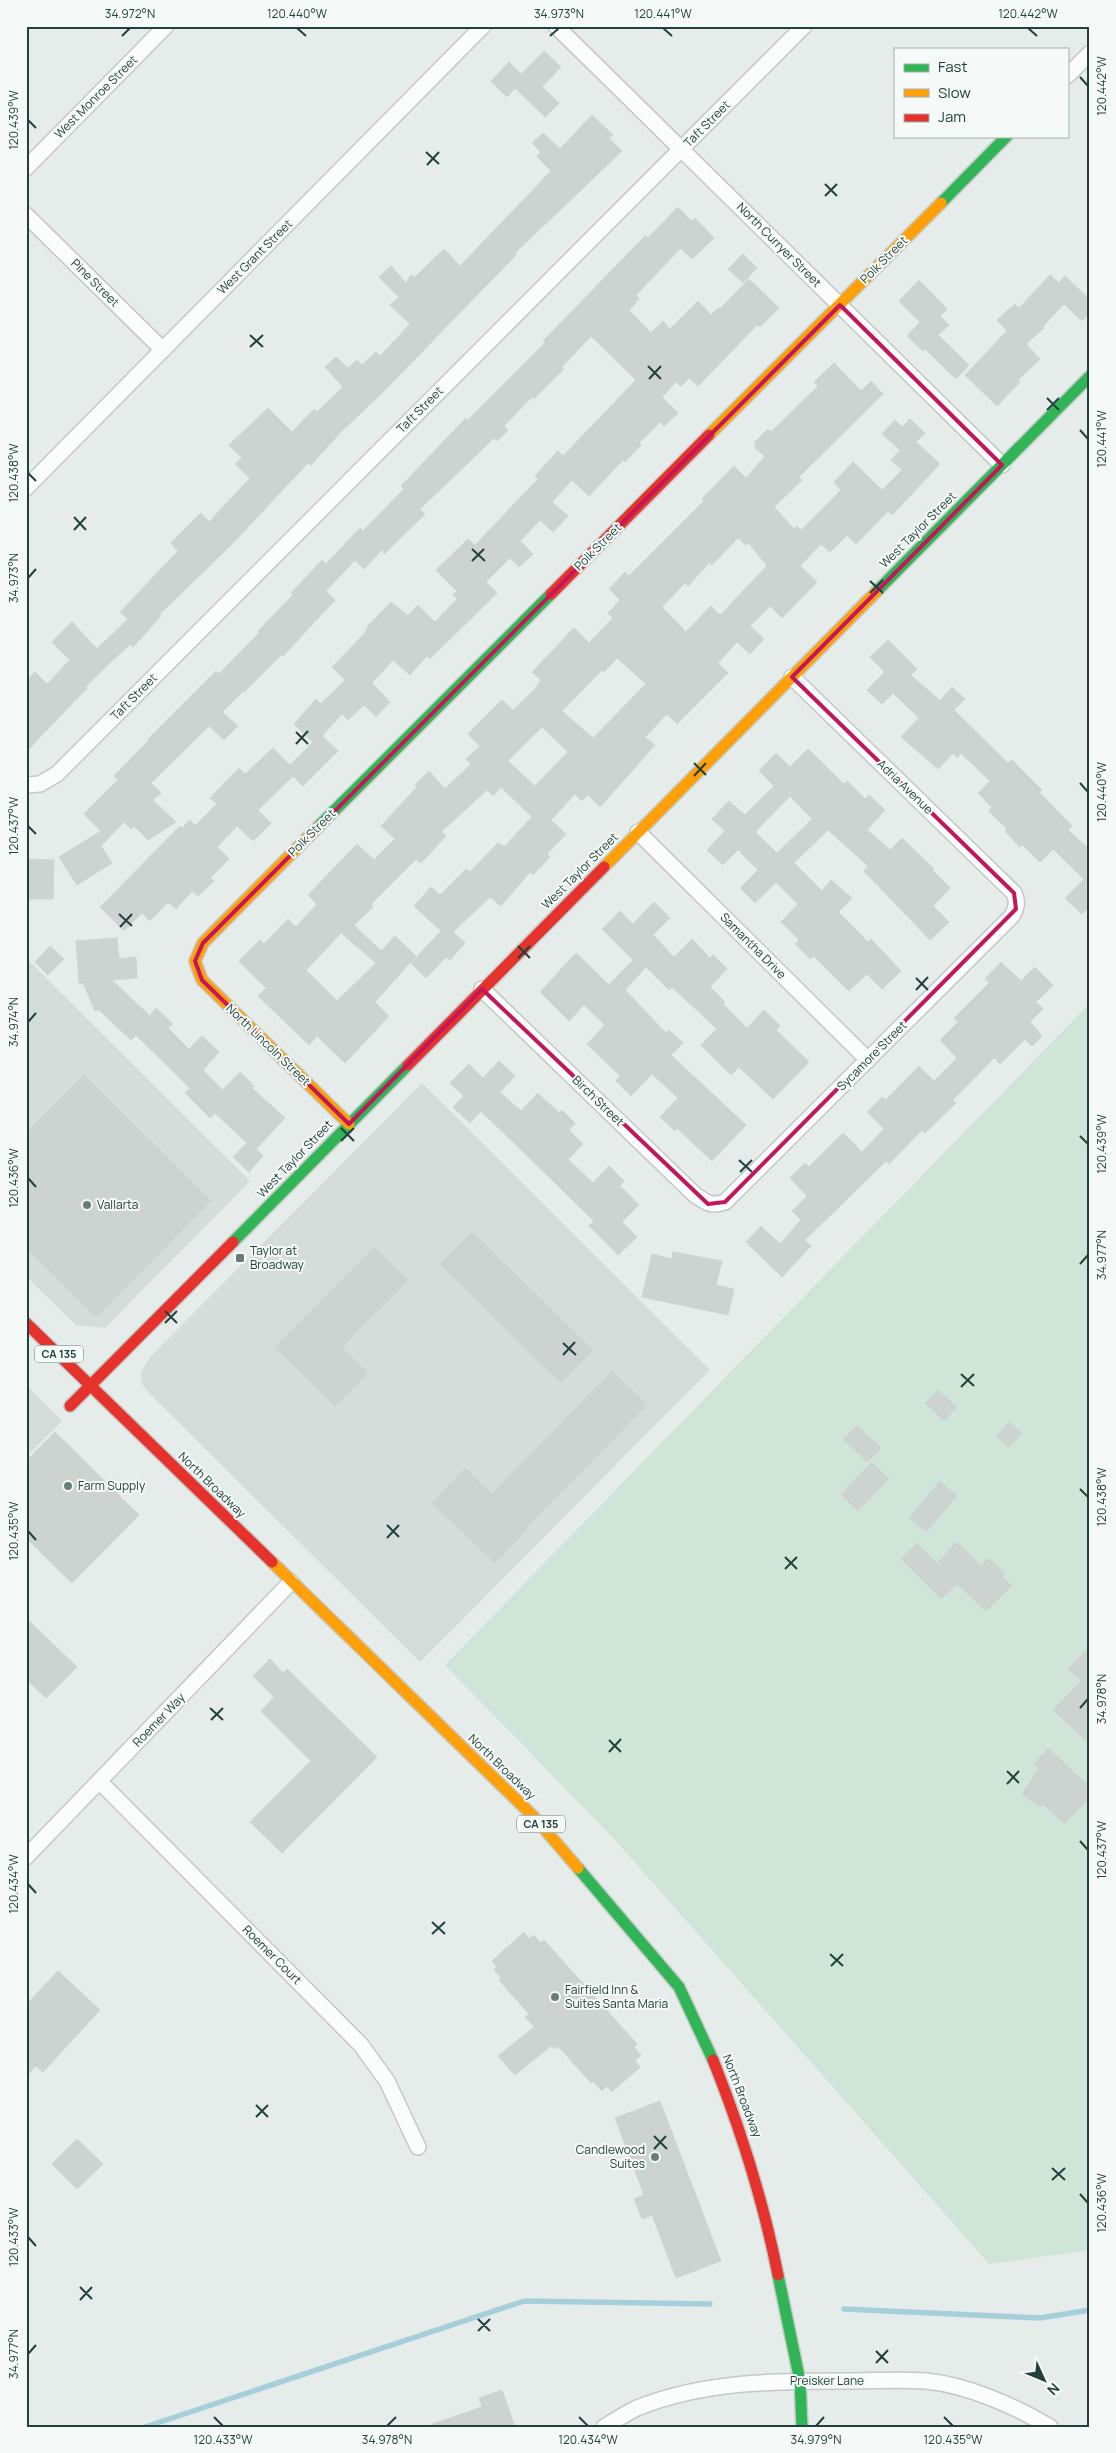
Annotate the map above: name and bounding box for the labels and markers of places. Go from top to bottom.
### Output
place label: Vallarta [97,1196,138,1213]
marker: Vallarta [81,1199,93,1211]
place label: Taylor at Broadway [250,1242,305,1273]
marker: Taylor at Broadway [234,1252,246,1264]
place label: Farm Supply [78,1477,146,1494]
marker: Farm Supply [62,1480,74,1492]
place label: Fairfield Inn & Suites Santa Maria [565,1981,668,2012]
marker: Fairfield Inn & Suites Santa Maria [549,1991,561,2003]
place label: Candlewood Suites [576,2141,645,2172]
marker: Candlewood Suites [649,2151,661,2163]

